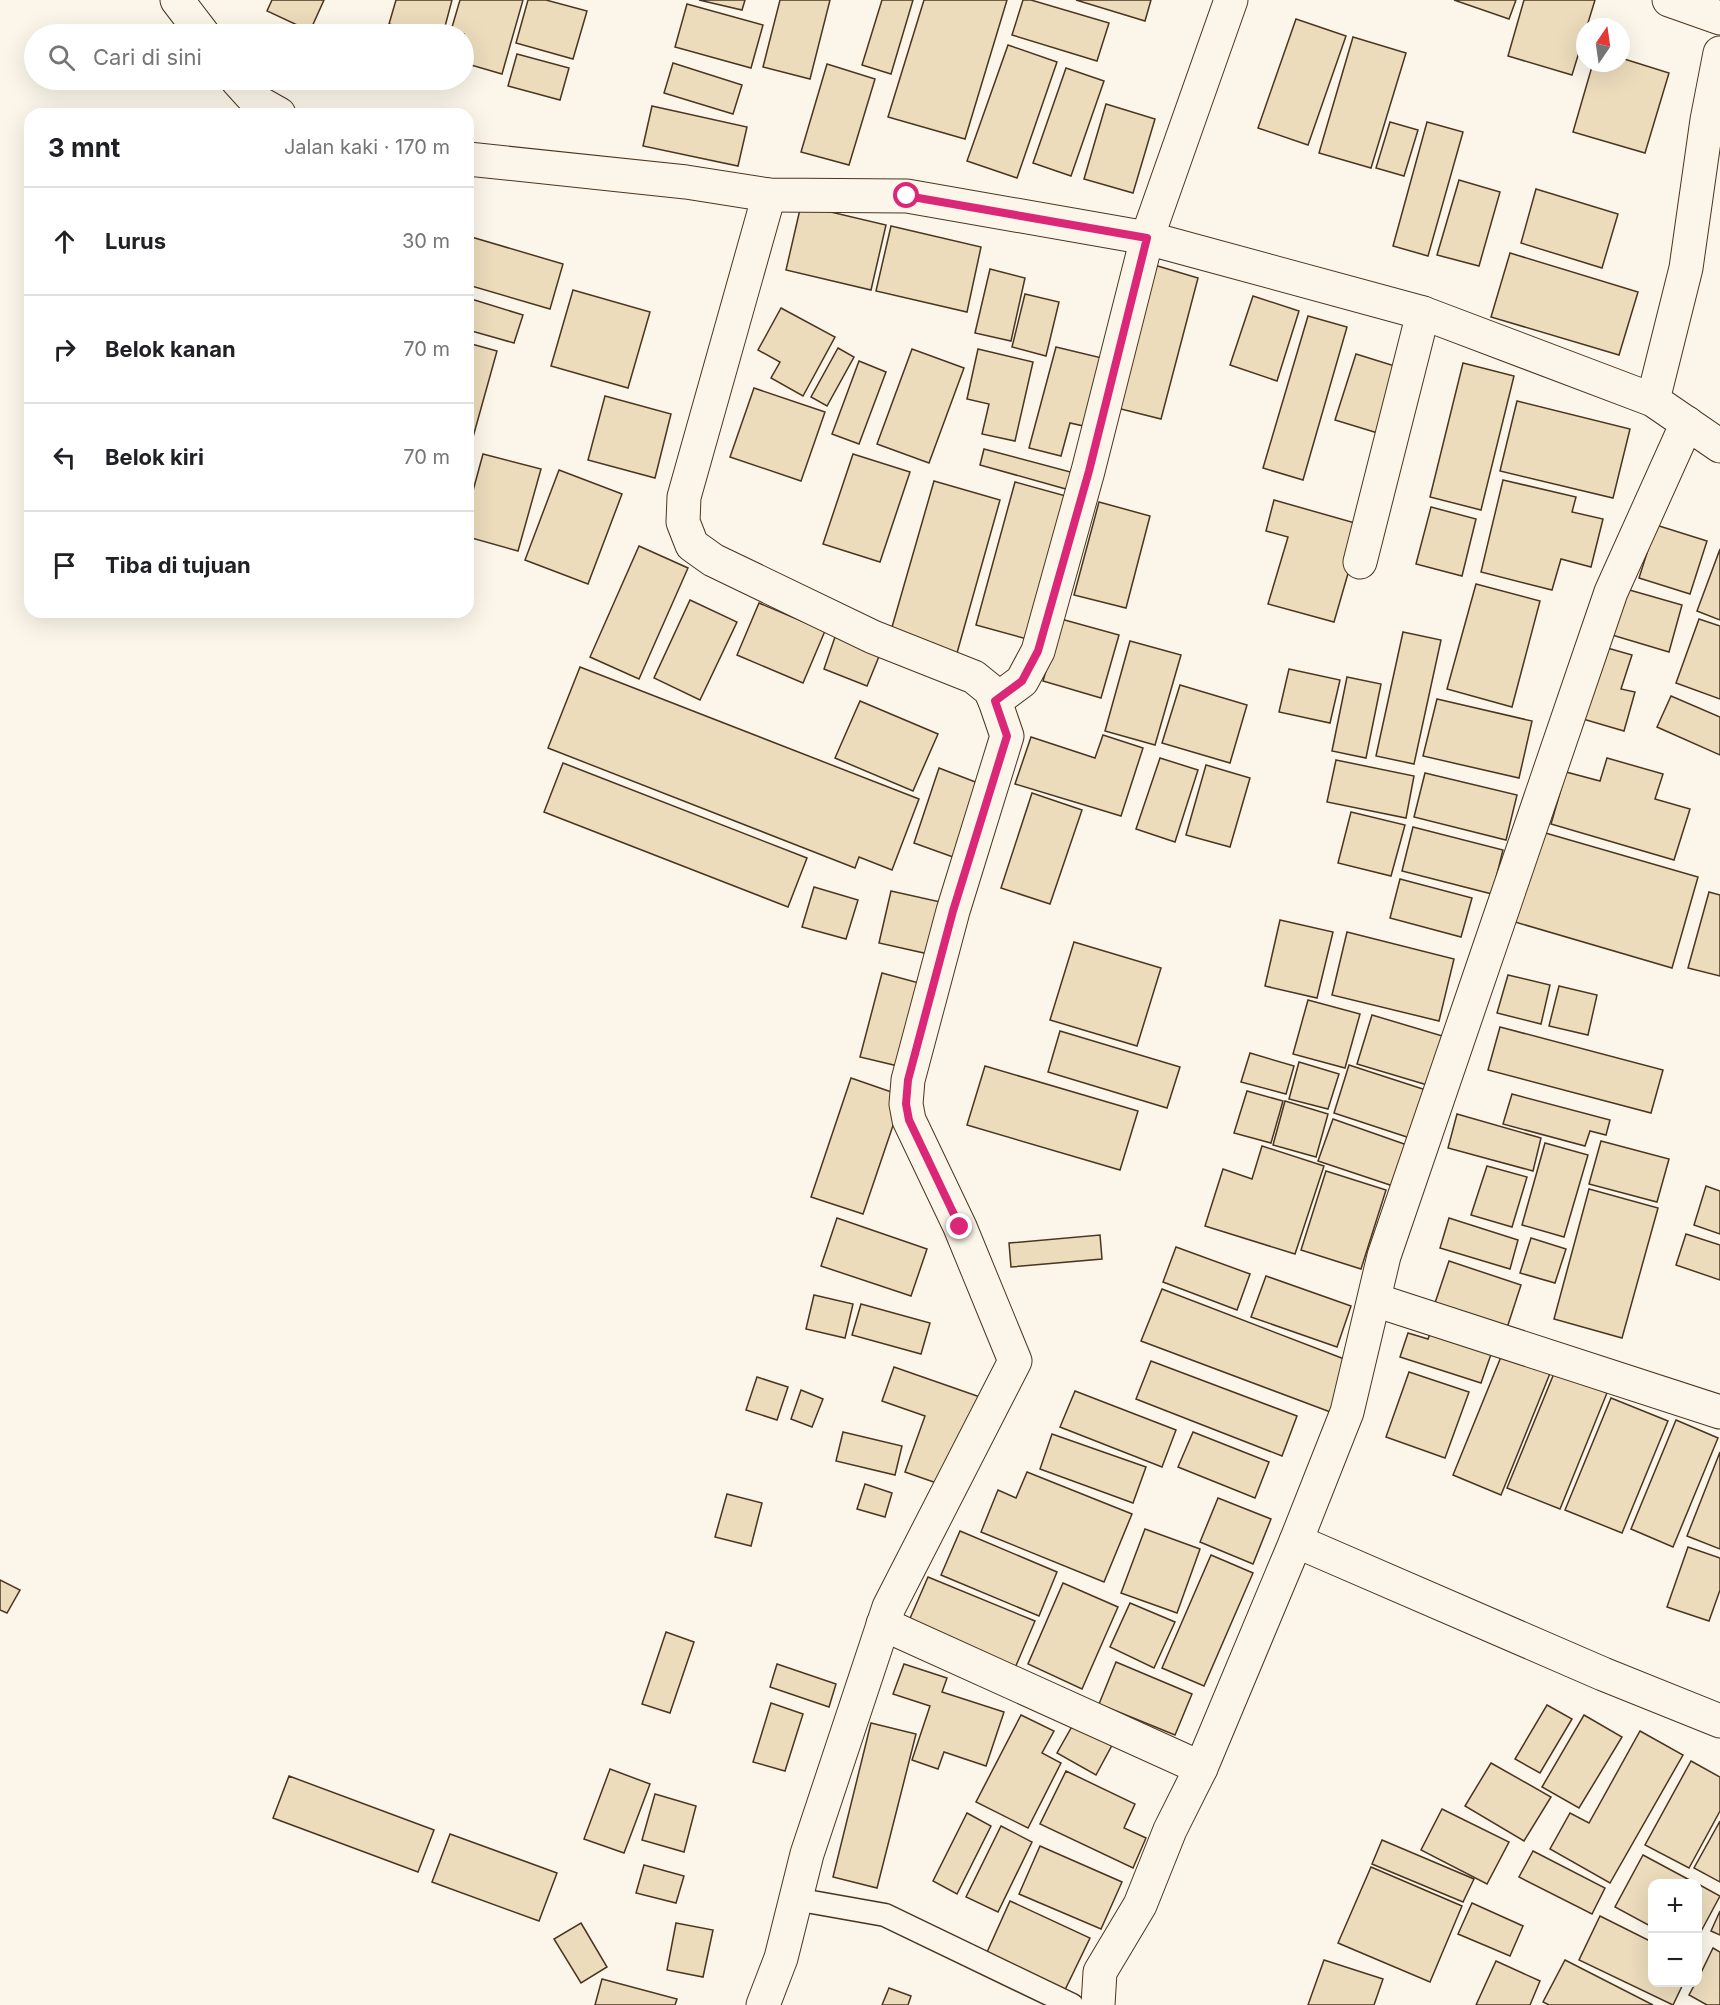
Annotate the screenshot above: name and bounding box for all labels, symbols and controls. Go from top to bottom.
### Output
north arrow [1576,18,1630,72]
search box [24,24,474,90]
icon: search [45,41,78,74]
text: Cari di sini [93,44,202,70]
text: 3 mnt [48,132,120,163]
text: Jalan kaki · 170 m [284,135,450,159]
route start [893,182,919,208]
icon: ahead [48,225,81,258]
text: Lurus [105,228,166,254]
text: 30 m [402,229,450,253]
icon: right [48,333,81,366]
text: Belok kanan [105,336,236,362]
text: 70 m [403,337,450,361]
icon: left [48,441,81,474]
text: Belok kiri [105,444,204,470]
text: 70 m [403,445,450,469]
icon: arrive [48,549,81,582]
text: Tiba di tujuan [105,552,251,578]
route end [946,1213,972,1239]
map controls [1648,1879,1702,1987]
button: + [1648,1879,1702,1933]
button: − [1648,1933,1702,1987]

